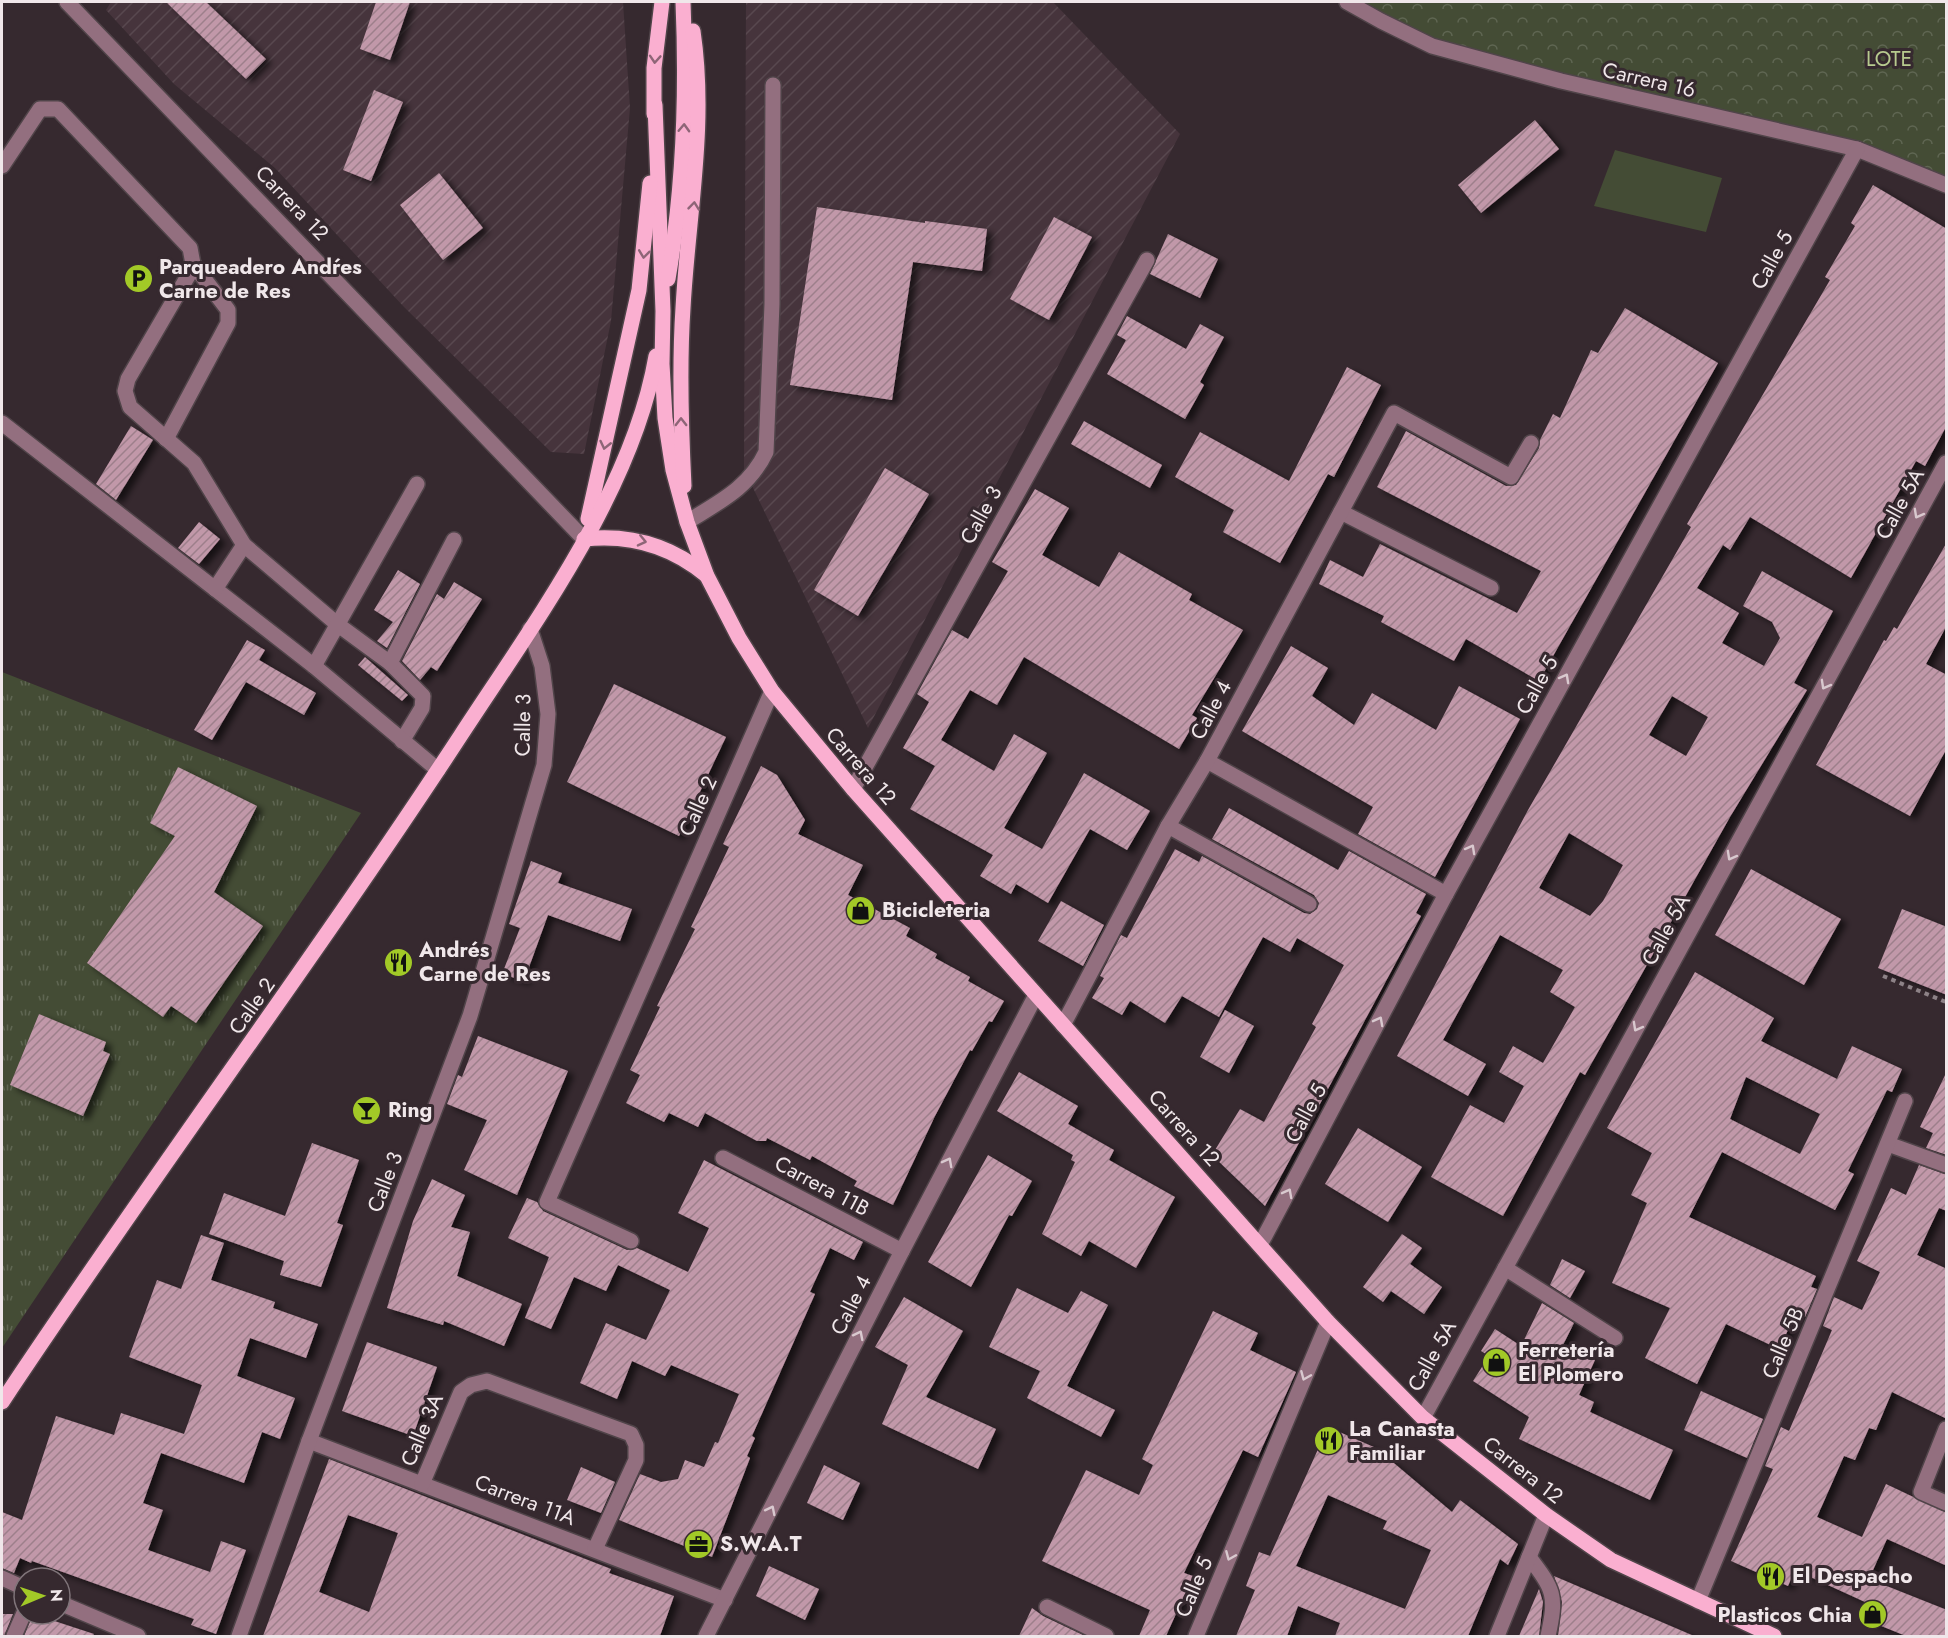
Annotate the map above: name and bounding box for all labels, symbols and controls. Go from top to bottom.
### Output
park label: LOTE [1866,44,1912,74]
one-way arrow [649,55,662,64]
street label: Carrera 16 [1600,55,1698,105]
one-way arrow [678,124,691,133]
street label: Carrera 12 [248,159,336,247]
one-way arrow [687,202,699,211]
street label: Calle 5 [1744,225,1800,295]
one-way arrow [638,249,651,259]
place label: Parqueadero Andŕes Carne de Res [159,252,362,306]
parking icon: Parqueadero Andŕes Carne de Res [122,263,154,295]
one-way arrow [675,417,687,426]
one-way arrow [600,440,613,450]
street label: Calle 5A [1868,463,1932,545]
street label: Calle 3 [953,480,1009,550]
one-way arrow [1914,508,1925,518]
one-way arrow [636,534,646,547]
street label: Calle 5 [1509,650,1565,720]
one-way arrow [1558,674,1569,684]
street label: Calle 4 [1183,675,1239,745]
one-way arrow [1821,679,1832,689]
street label: Calle 3 [507,693,539,757]
street label: Carrera 12 [819,721,903,811]
street label: Calle 2 [671,771,725,841]
one-way arrow [1464,845,1475,855]
one-way arrow [1727,850,1738,860]
street label: Calle 5A [1634,889,1698,971]
shop icon: Bicicleteria [845,894,877,926]
place label: Bicicleteria [882,895,990,925]
place label: Andrés Carne de Res [418,935,551,989]
restaurant icon: Andrés Carne de Res [382,946,414,978]
street label: Calle 2 [222,972,282,1040]
one-way arrow [1372,1017,1383,1027]
one-way arrow [1633,1021,1644,1031]
street label: Calle 5 [1278,1078,1334,1148]
street label: Carrera 12 [1141,1083,1227,1173]
bar icon: Ring [351,1094,383,1126]
place label: Ring [388,1095,432,1125]
street label: Calle 3 [360,1147,410,1217]
street label: Carrera 11B [769,1148,875,1224]
one-way arrow [941,1158,952,1168]
one-way arrow [1281,1189,1292,1199]
street label: Calle 4 [823,1270,879,1340]
street label: Calle 5B [1755,1303,1811,1383]
street label: Calle 5A [1400,1315,1464,1397]
one-way arrow [852,1331,863,1342]
place label: Ferretería El Plomero [1518,1335,1624,1389]
shop icon: Ferretería El Plomero [1481,1346,1513,1378]
one-way arrow [1300,1370,1312,1381]
street label: Calle 3A [393,1389,451,1471]
place label: La Canasta Familiar [1349,1414,1455,1468]
restaurant icon: La Canasta Familiar [1312,1425,1344,1457]
street label: Carrera 12 [1477,1429,1569,1511]
street label: Carrera 11A [470,1467,580,1533]
one-way arrow [764,1505,775,1516]
office icon: S.W.A.T [683,1528,715,1560]
place label: S.W.A.T [720,1529,802,1559]
one-way arrow [1225,1550,1237,1561]
street label: Calle 5 [1168,1552,1220,1622]
restaurant icon: El Despacho [1755,1560,1787,1592]
place label: El Despacho [1792,1561,1913,1591]
north arrow [12,1566,72,1626]
text: N [45,1589,68,1602]
shop icon: Plasticos Chia [1857,1599,1889,1631]
place label: Plasticos Chia [1717,1600,1852,1630]

